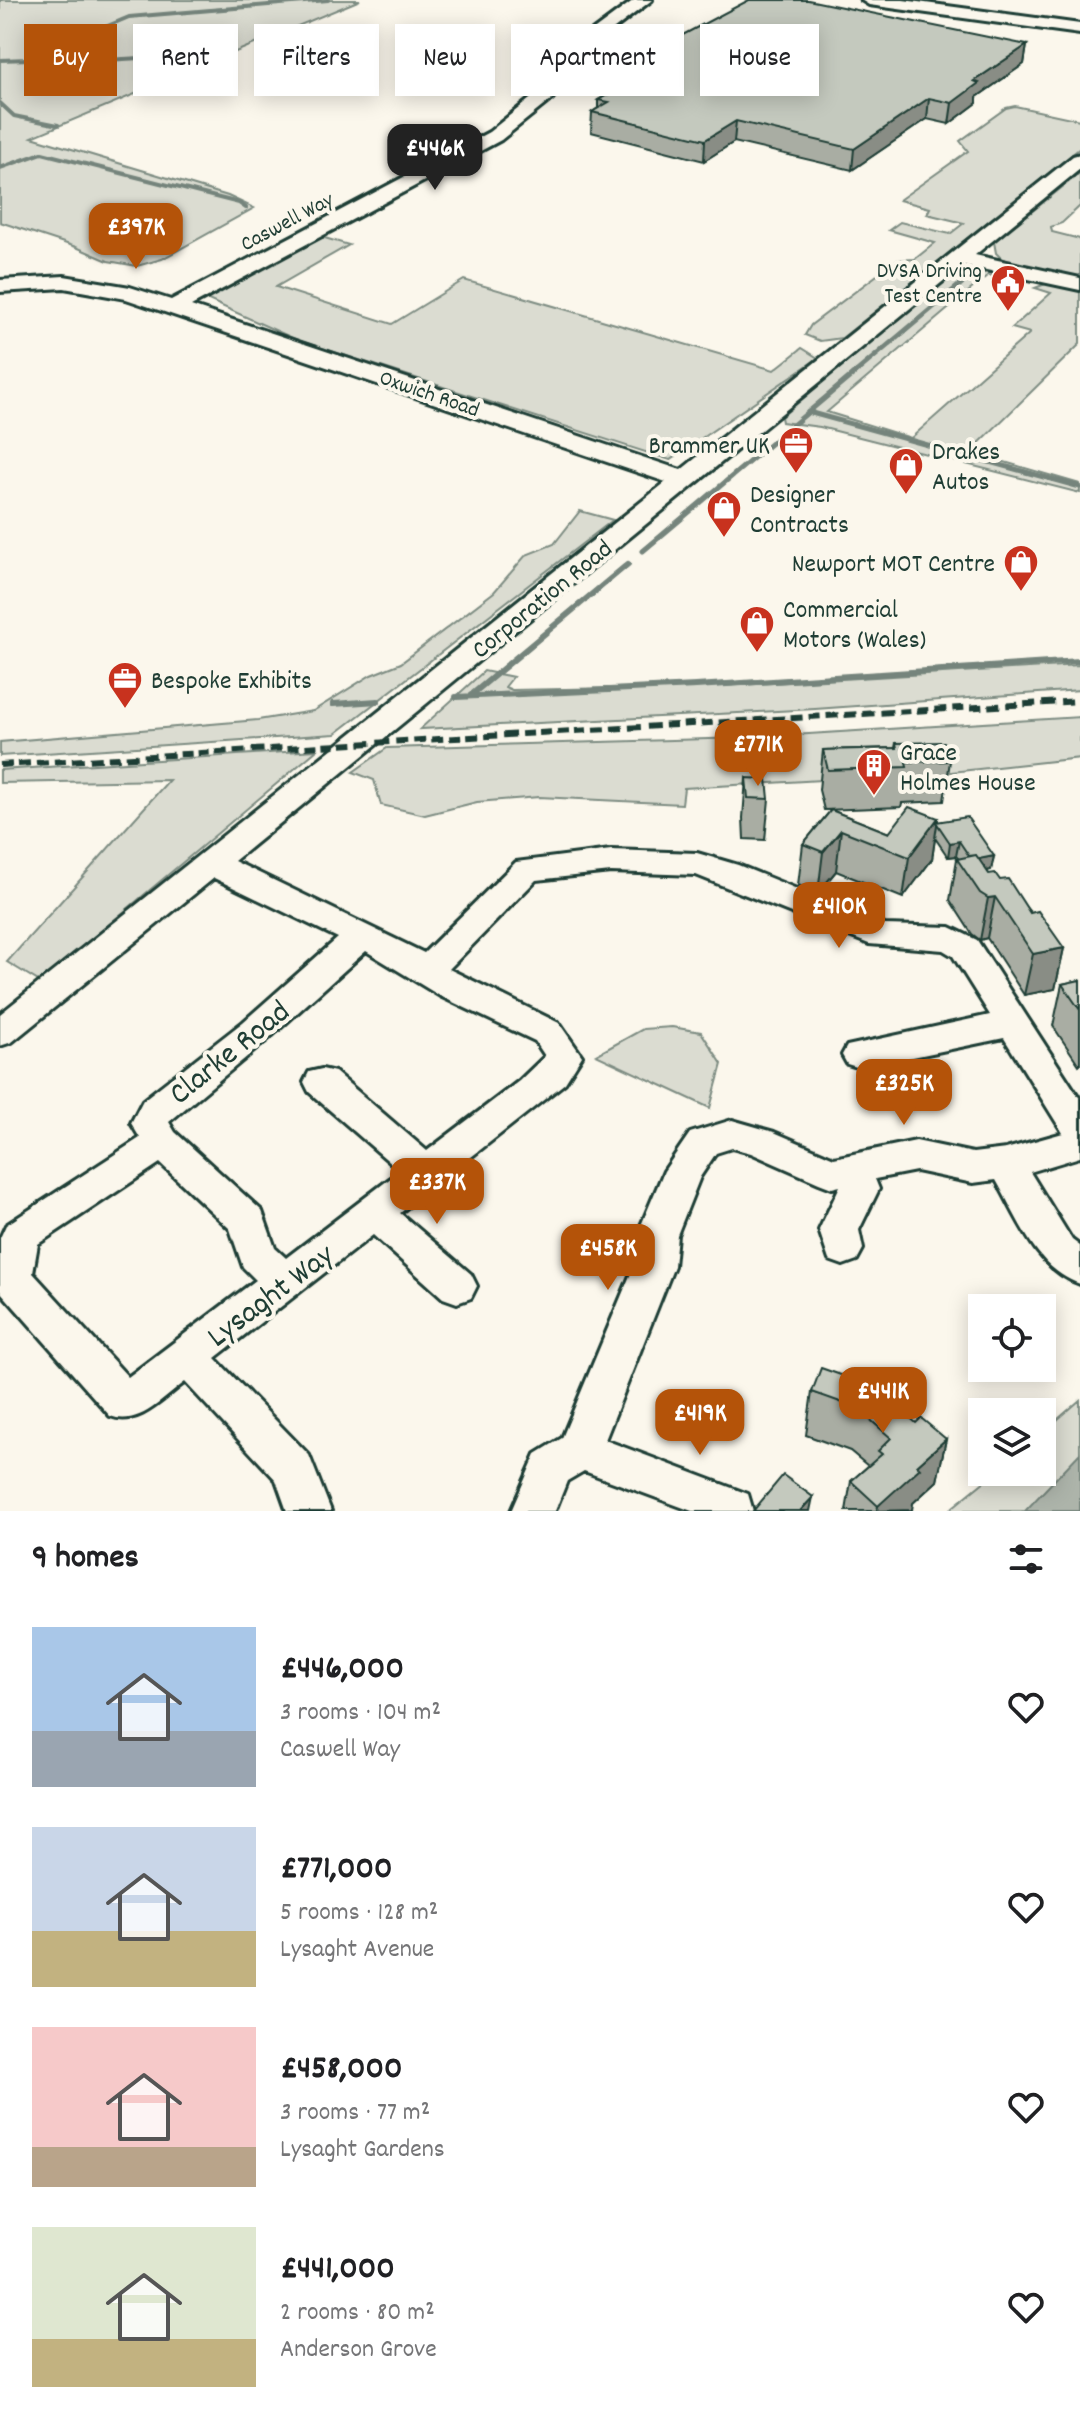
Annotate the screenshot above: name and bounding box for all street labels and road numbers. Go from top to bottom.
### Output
street label: Caswell Way [235,185,341,261]
street label: Oxwich Road [375,364,483,427]
street label: Corporation Road [465,532,622,669]
street label: Clarke Road [160,991,302,1118]
street label: Lysaght Way [199,1234,346,1361]

